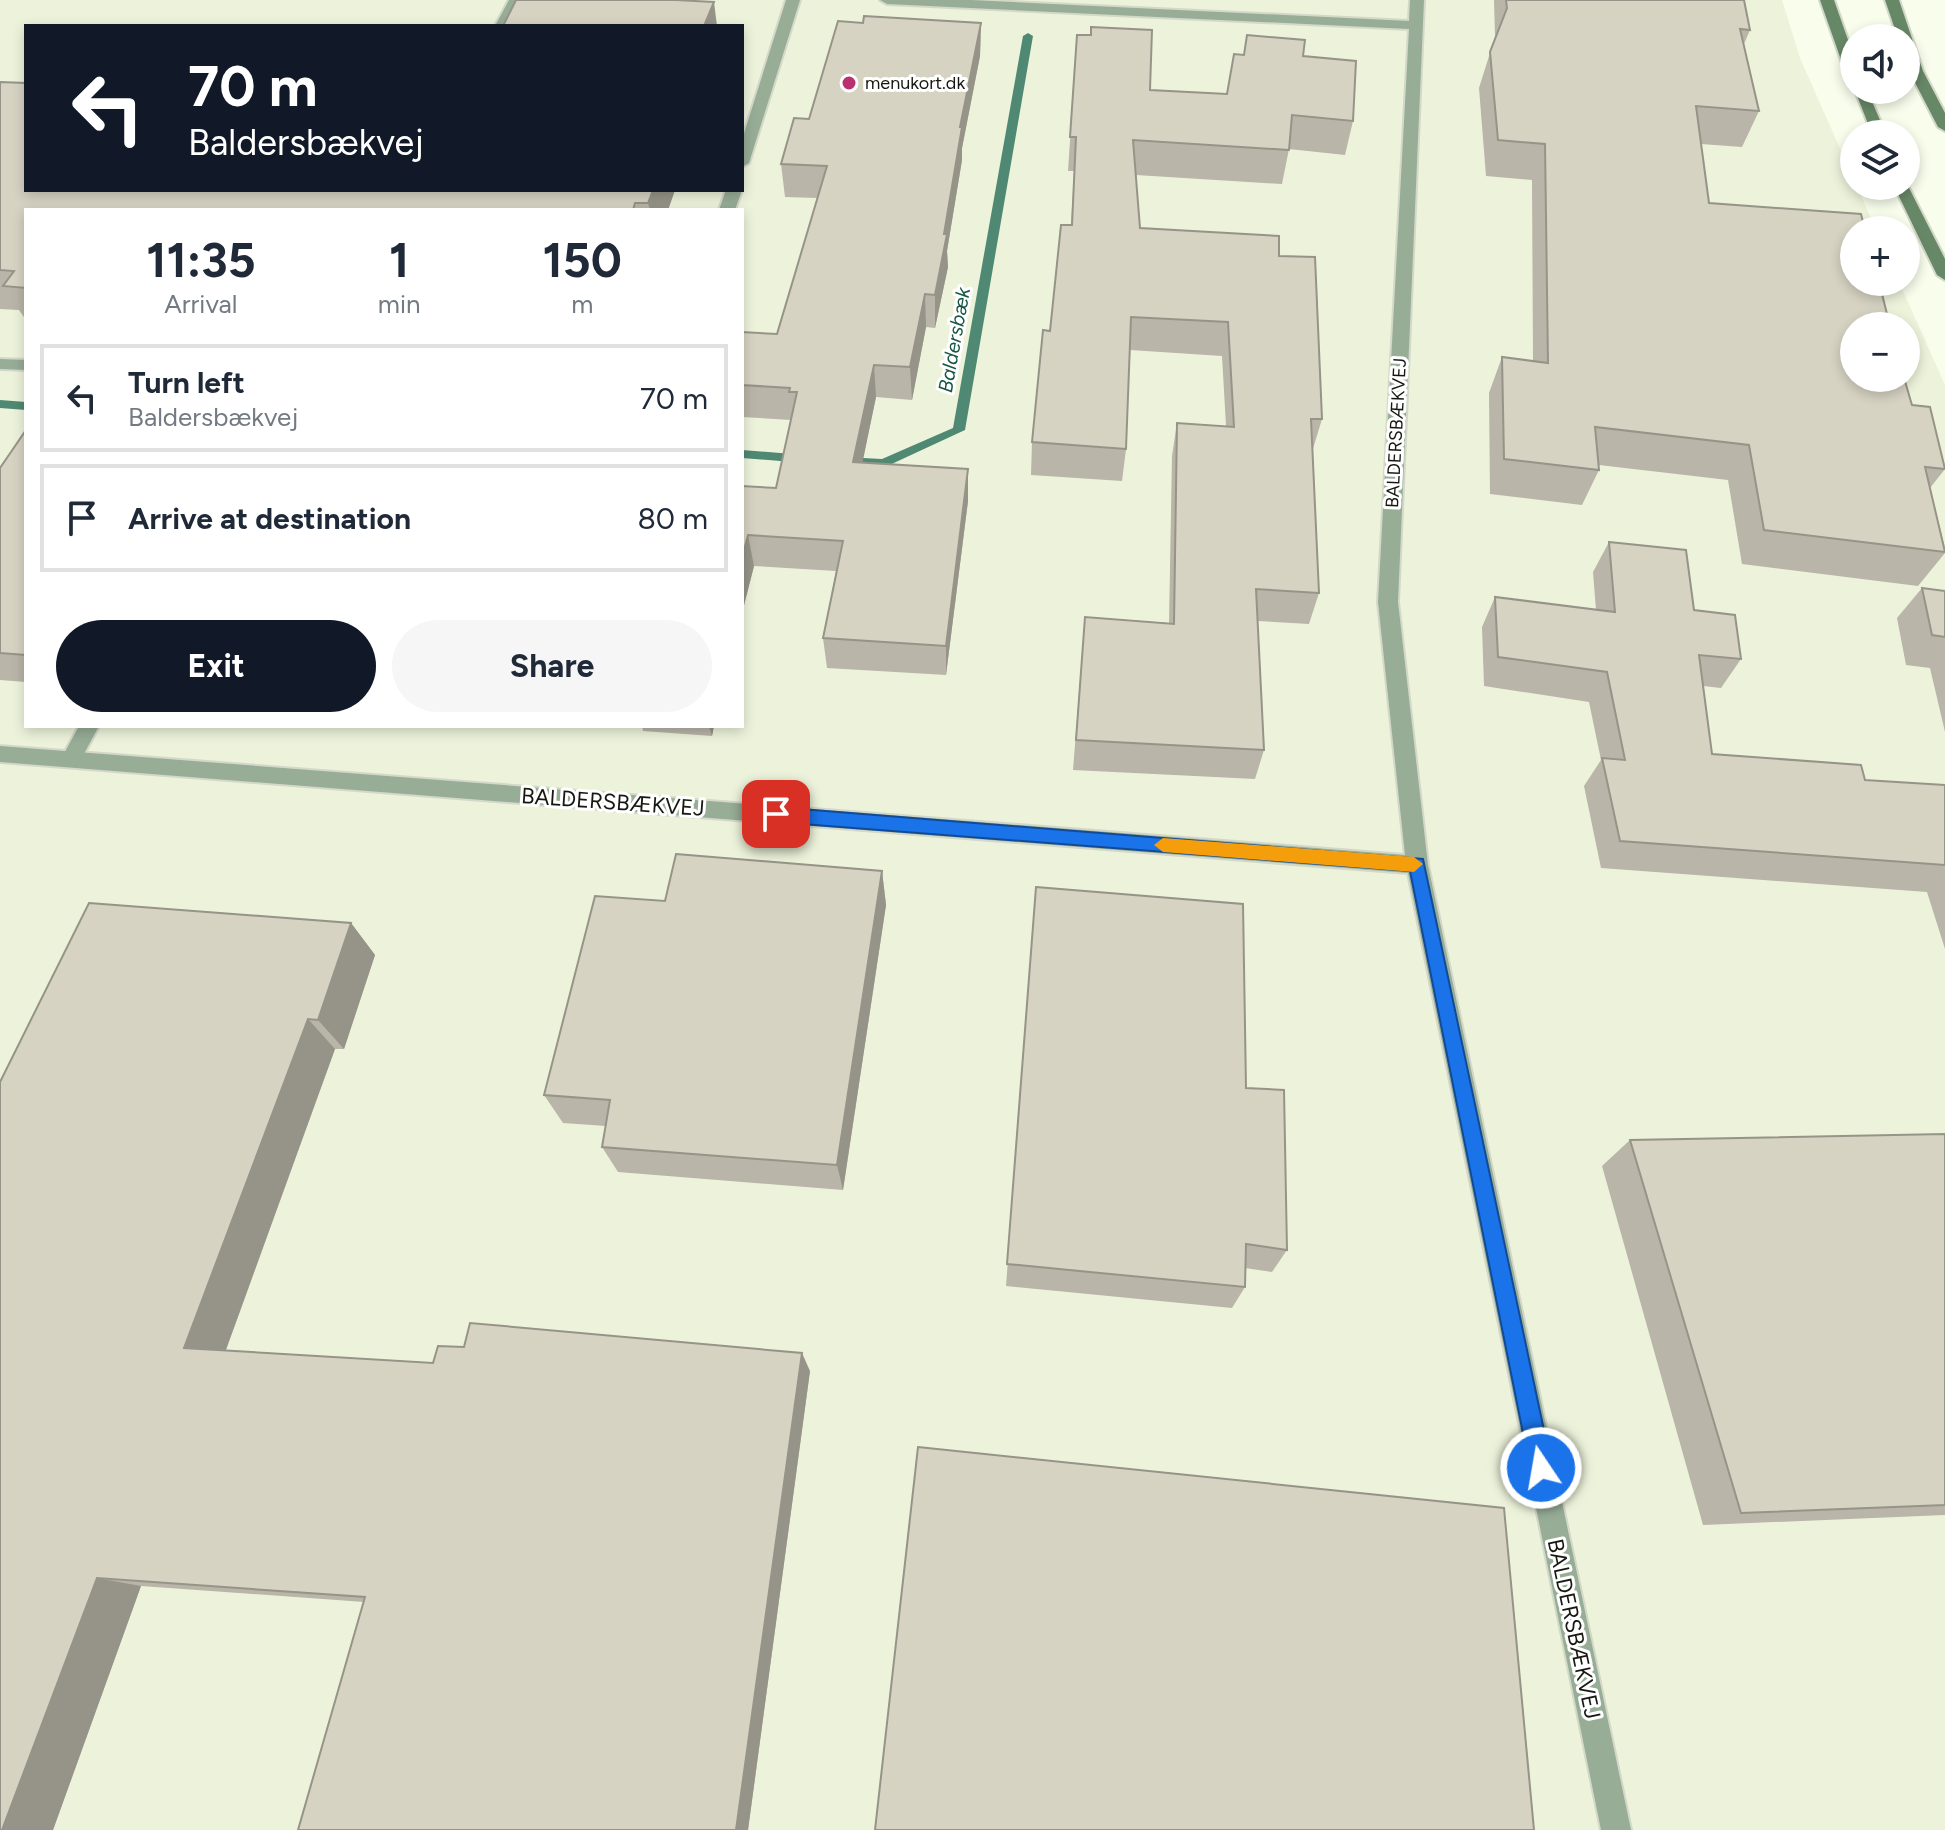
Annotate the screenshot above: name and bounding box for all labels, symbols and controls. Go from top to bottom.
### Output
map controls [1840,24,1920,392]
button: sound [1840,24,1920,104]
text: 70 m [188,53,318,120]
icon: left [56,56,160,160]
place label: menukort.dk [865,72,965,94]
marker: menukort.dk [840,74,858,92]
button: layers [1840,120,1920,200]
text: Baldersbækvej [188,121,424,164]
button: + [1840,216,1920,296]
text: 11:35 [146,231,256,289]
text: 1 [389,231,409,289]
text: 150 [543,231,622,289]
water label: Baldersbæk [933,284,975,394]
text: Arrival [164,288,238,320]
text: min [378,288,420,320]
text: m [571,288,593,320]
button: − [1840,312,1920,392]
street label: BALDERSBÆKVEJ [1381,357,1411,509]
text: Turn left [128,364,245,401]
icon: left [60,376,104,420]
text: 70 m [640,380,708,417]
text: Baldersbækvej [128,401,298,433]
icon: arrive [60,496,104,540]
text: Arrive at destination [128,500,411,537]
text: 80 m [637,500,708,537]
button: Exit [56,620,376,712]
button: Share [392,620,712,712]
pin [742,780,810,848]
street label: BALDERSBÆKVEJ [520,782,706,822]
icon: arrive [754,792,798,836]
position arrow [1499,1426,1583,1510]
street label: BALDERSBÆKVEJ [1542,1536,1606,1722]

